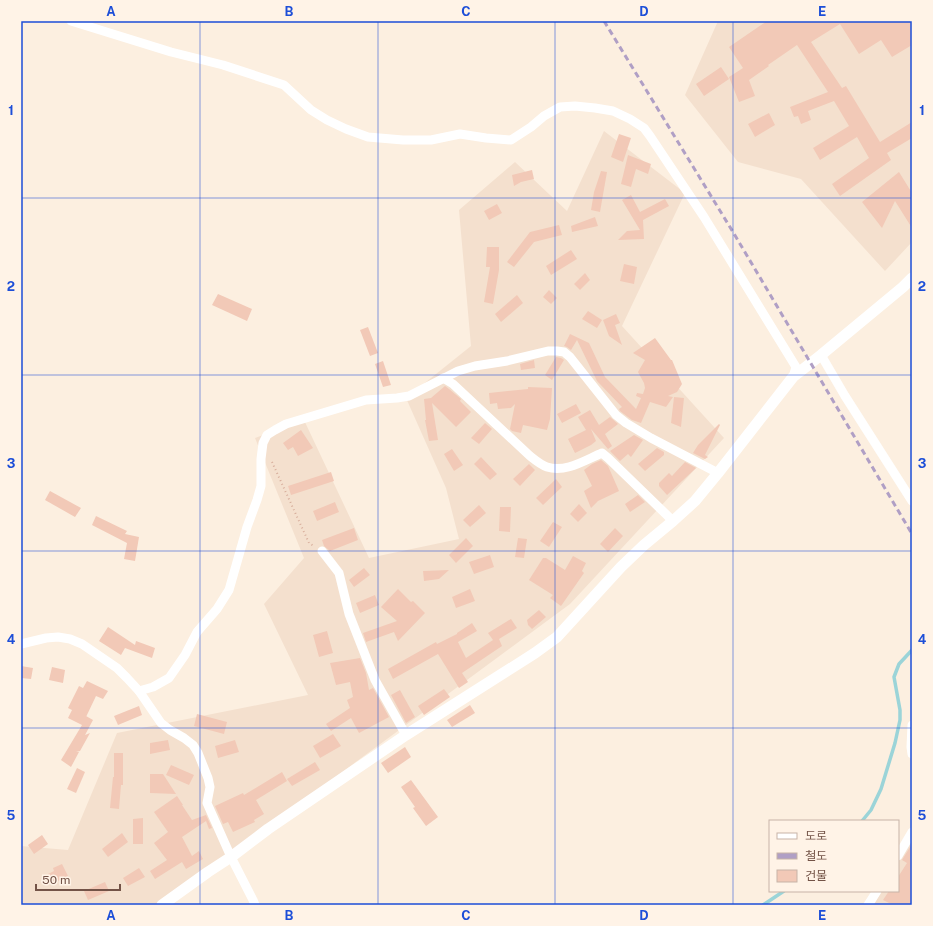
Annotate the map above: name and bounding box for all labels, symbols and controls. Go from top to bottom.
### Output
text: A [106,4,116,19]
text: B [285,4,294,19]
text: C [461,4,471,19]
text: D [639,4,649,19]
text: E [818,4,826,19]
text: 1 [8,103,14,118]
text: 1 [919,103,925,118]
text: 2 [7,279,15,294]
text: 2 [918,279,926,294]
text: 3 [7,456,16,471]
text: 3 [918,456,927,471]
text: 4 [7,632,16,647]
text: 4 [918,632,927,647]
text: 5 [7,808,16,823]
text: 5 [918,808,927,823]
legend [769,820,899,892]
text: 도로 [805,829,827,843]
text: 철도 [805,849,827,863]
scale bar [36,866,120,892]
text: 건물 [805,869,827,883]
text: 50 m [42,873,70,887]
text: A [106,908,116,923]
text: B [285,908,294,923]
text: C [461,908,471,923]
text: D [639,908,649,923]
text: E [818,908,826,923]

